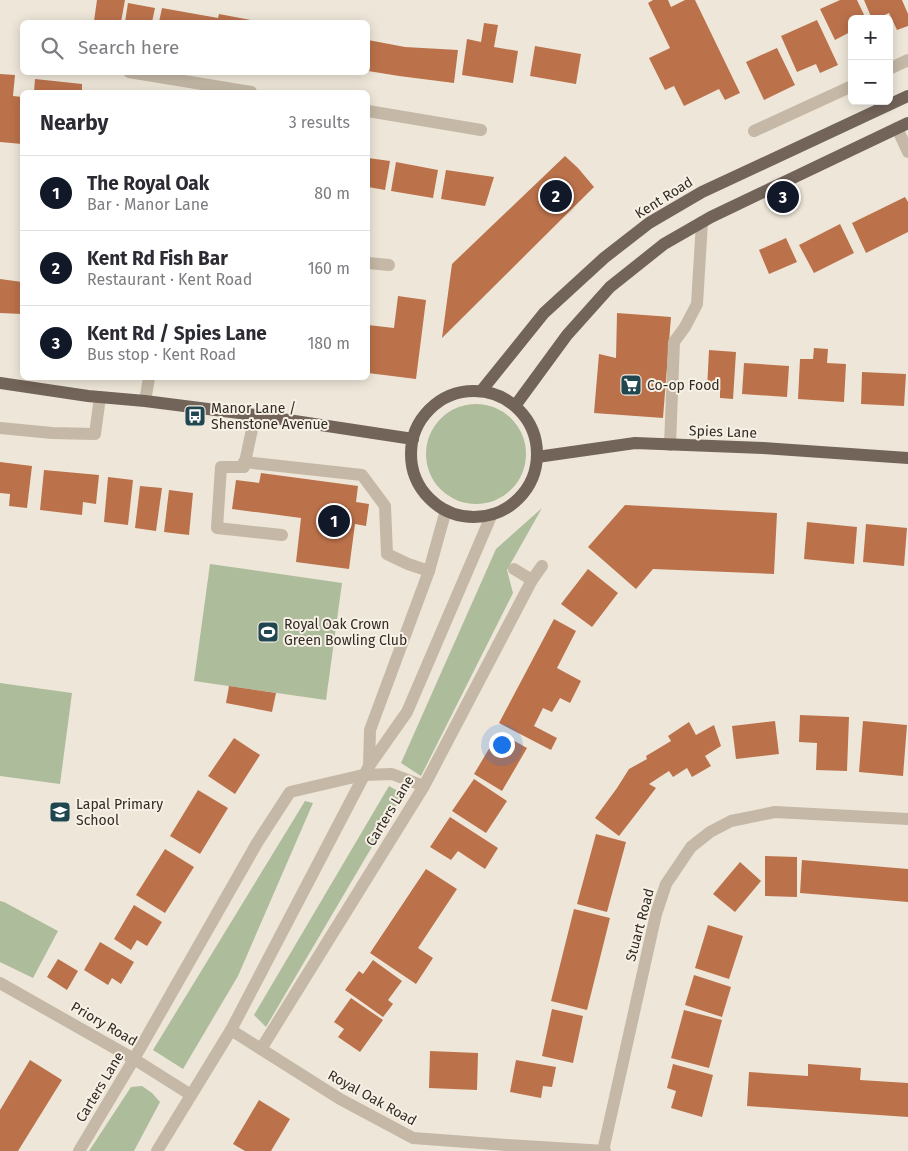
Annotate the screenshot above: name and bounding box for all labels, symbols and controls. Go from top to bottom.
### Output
map controls [848,15,893,105]
button: + [848,15,893,60]
search box [20,20,370,75]
icon: search [38,34,66,62]
text: Search here [78,36,179,59]
button: − [848,60,893,105]
text: Nearby [40,110,108,136]
text: 3 results [289,113,350,132]
text: The Royal Oak [87,172,209,195]
street label: Kent Road [632,174,696,222]
pin: 2 [540,177,572,215]
pin: 3 [767,178,799,216]
text: 1 [52,184,60,203]
text: 80 m [314,184,350,203]
text: Bar · Manor Lane [87,195,209,214]
text: Kent Rd Fish Bar [87,247,228,270]
text: 2 [52,259,60,278]
text: 160 m [308,259,350,278]
text: Restaurant · Kent Road [87,270,252,289]
text: Kent Rd / Spies Lane [87,322,267,345]
text: 3 [52,334,60,353]
text: 180 m [307,334,350,353]
text: Bus stop · Kent Road [87,345,236,364]
supermarket icon: Co-op Food [619,373,643,397]
place label: Co-op Food [647,377,720,394]
place label: Manor Lane / Shenstone Avenue [211,400,328,433]
bus stop icon: Manor Lane / Shenstone Avenue [183,404,207,428]
street label: Spies Lane [689,422,757,442]
pin: 1 [318,502,350,540]
place label: Royal Oak Crown Green Bowling Club [284,616,407,649]
sports icon: Royal Oak Crown Green Bowling Club [256,620,280,644]
your location [489,732,515,758]
street label: Carters Lane [362,773,418,849]
place label: Lapal Primary School [76,796,163,829]
school or university icon: Lapal Primary School [48,800,72,824]
street label: Stuart Road [622,887,658,963]
street label: Priory Road [68,998,140,1050]
street label: Carters Lane [72,1049,128,1125]
street label: Royal Oak Road [325,1067,419,1129]

